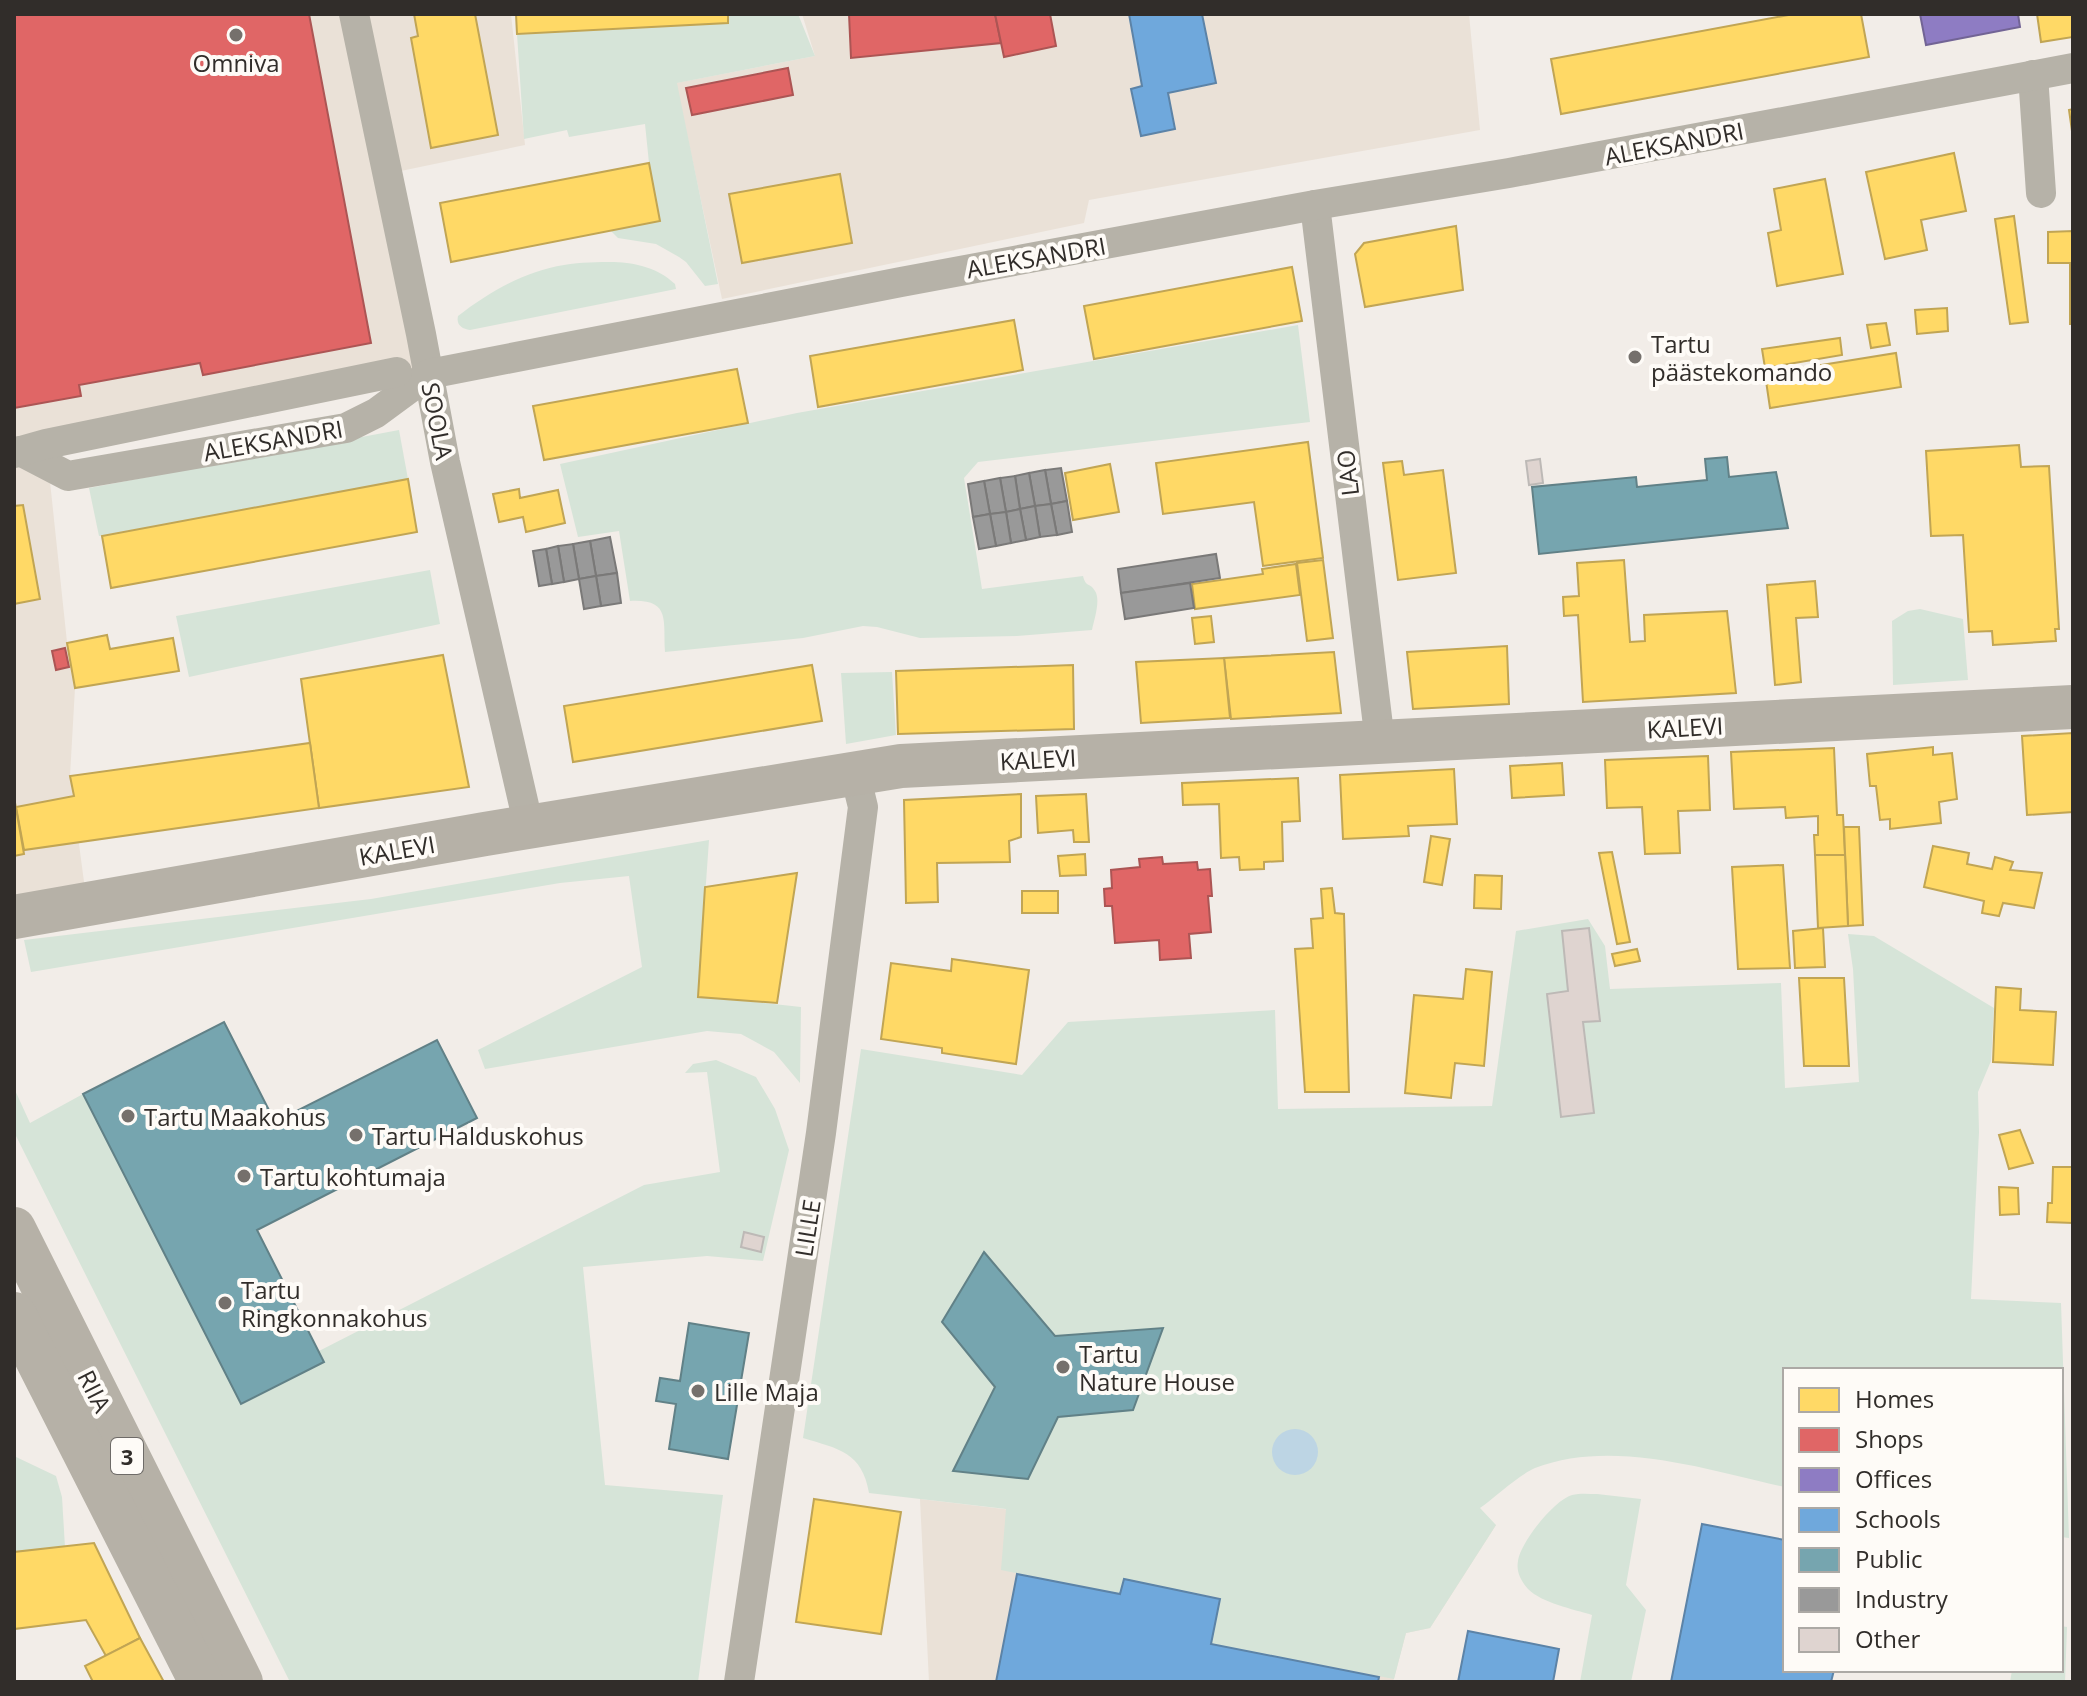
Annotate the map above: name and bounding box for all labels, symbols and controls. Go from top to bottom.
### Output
marker: Omniva [227,26,245,44]
place label: Omniva [193,46,280,79]
street label: ALEKSANDRI [1602,113,1746,173]
street label: ALEKSANDRI [964,229,1108,285]
place label: Tartu päästekomando [1651,327,1832,388]
marker: Tartu päästekomando [1626,348,1644,366]
street label: SOOLA [414,379,462,463]
street label: ALEKSANDRI [201,412,345,468]
street label: LAO [1328,448,1366,498]
street label: KALEVI [1646,709,1724,745]
street label: KALEVI [999,741,1077,777]
street label: KALEVI [356,827,438,873]
place label: Tartu Maakohus [144,1100,326,1133]
marker: Tartu Maakohus [119,1107,137,1125]
place label: Tartu Halduskohus [372,1119,584,1152]
marker: Tartu Halduskohus [347,1126,365,1144]
place label: Tartu kohtumaja [260,1160,446,1193]
marker: Tartu kohtumaja [235,1167,253,1185]
street label: LILLE [786,1197,828,1259]
place label: Tartu Ringkonnakohus [241,1273,427,1334]
marker: Tartu Ringkonnakohus [216,1294,234,1312]
place label: Tartu Nature House [1079,1337,1235,1398]
marker: Tartu Nature House [1054,1358,1072,1376]
street label: RIIA [70,1364,120,1419]
legend [1783,1368,2063,1672]
place label: Lille Maja [714,1375,819,1408]
marker: Lille Maja [689,1382,707,1400]
text: Homes [1855,1382,1934,1415]
text: Shops [1855,1422,1923,1455]
road number: 3 [111,1438,143,1474]
text: Offices [1855,1462,1932,1495]
text: Schools [1855,1502,1941,1535]
text: Public [1855,1542,1922,1575]
text: Industry [1855,1582,1949,1615]
text: Other [1855,1622,1920,1655]

